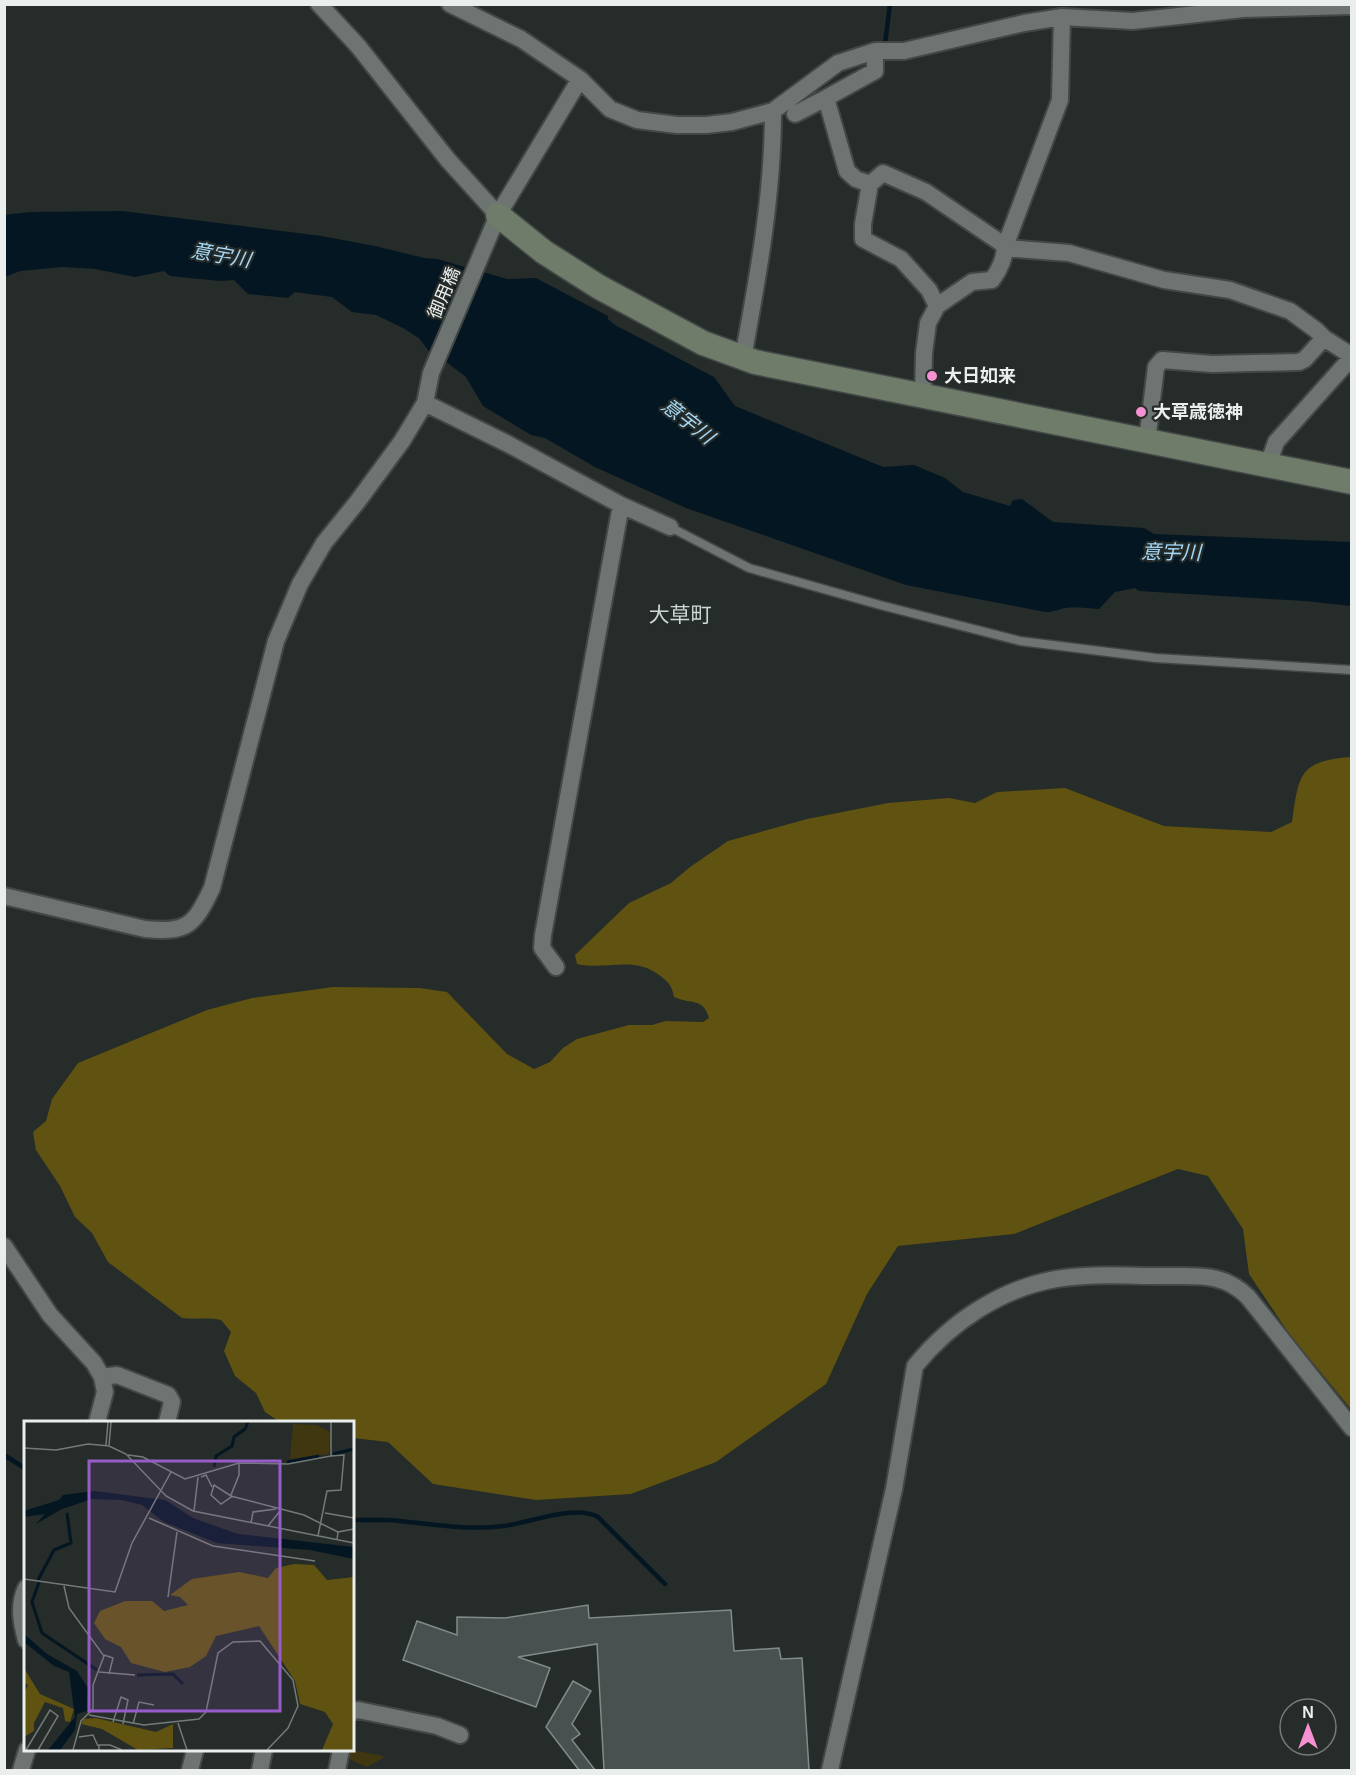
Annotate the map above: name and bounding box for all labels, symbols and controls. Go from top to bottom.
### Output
water label: 意宇川 [190,239,254,271]
street label: 御用橋 [424,264,464,322]
place label: 大日如来 [944,366,1016,386]
marker: 大日如来 [925,369,939,383]
water label: 意宇川 [658,394,720,449]
place label: 大草歳徳神 [1153,402,1243,422]
marker: 大草歳徳神 [1134,405,1148,419]
water label: 意宇川 [1141,540,1203,564]
district label: 大草町 [649,603,712,626]
inset map [24,1421,354,1751]
north arrow [1278,1697,1338,1757]
text: N [1302,1704,1314,1721]

